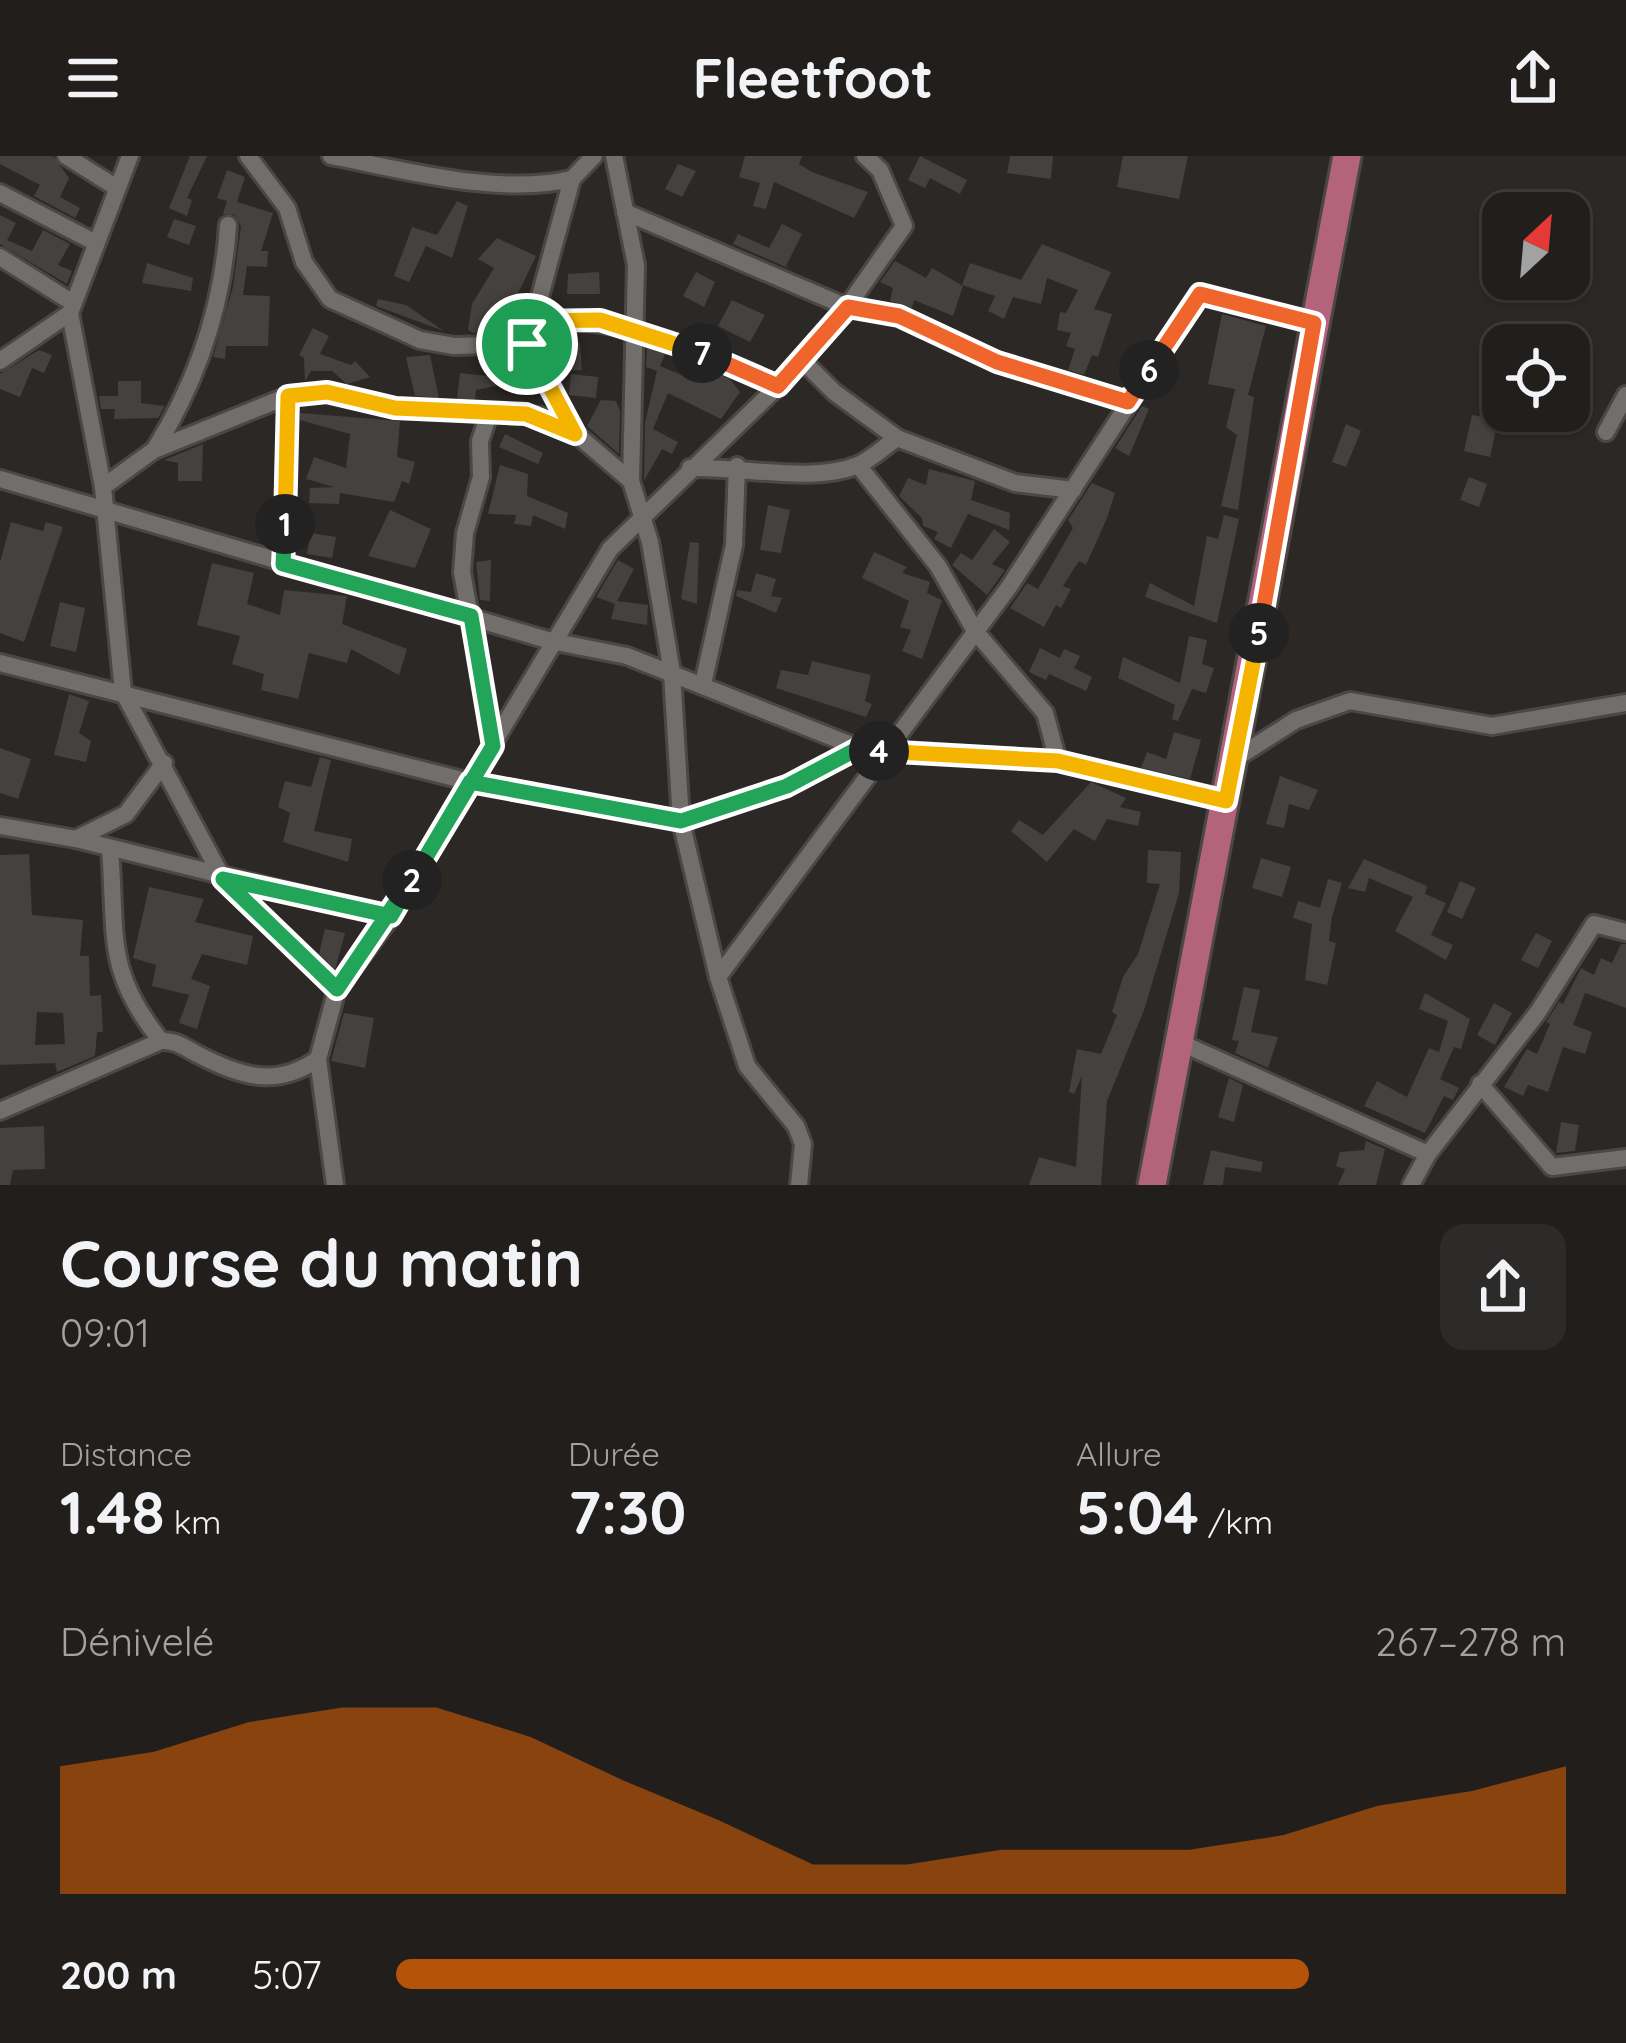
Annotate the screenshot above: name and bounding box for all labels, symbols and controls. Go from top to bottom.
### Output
text: Fleetfoot [693,44,933,112]
icon: menu [60,45,126,111]
icon: share [1500,45,1566,111]
north arrow [1482,192,1590,300]
map controls [1482,192,1590,432]
pin [476,293,578,395]
icon: arrive [494,311,560,377]
pin: 7 [672,323,732,383]
button: locate [1482,324,1590,432]
text: 7 [693,332,711,373]
pin: 6 [1119,340,1179,400]
text: 6 [1140,349,1158,390]
pin: 1 [255,494,315,554]
text: 1 [279,503,291,544]
pin: 5 [1229,603,1289,663]
text: 5 [1249,612,1269,653]
pin: 4 [849,721,909,781]
text: 4 [869,730,889,771]
pin: 2 [382,850,442,910]
text: 2 [403,859,421,900]
text: Course du matin [60,1221,583,1304]
button: share [1440,1224,1566,1350]
text: 09:01 [60,1308,150,1357]
text: Distance [60,1433,192,1474]
text: Durée [568,1433,660,1474]
text: Allure [1076,1433,1162,1474]
text: 1.48 [60,1474,165,1549]
text: 7:30 [568,1474,686,1549]
text: 5:04 [1076,1474,1199,1549]
text: km [165,1501,221,1542]
text: /km [1199,1501,1273,1542]
text: Dénivelé [60,1617,214,1666]
text: 267–278 m [1375,1617,1566,1666]
text: 200 m [60,1950,177,1999]
text: 5:07 [252,1950,322,1999]

